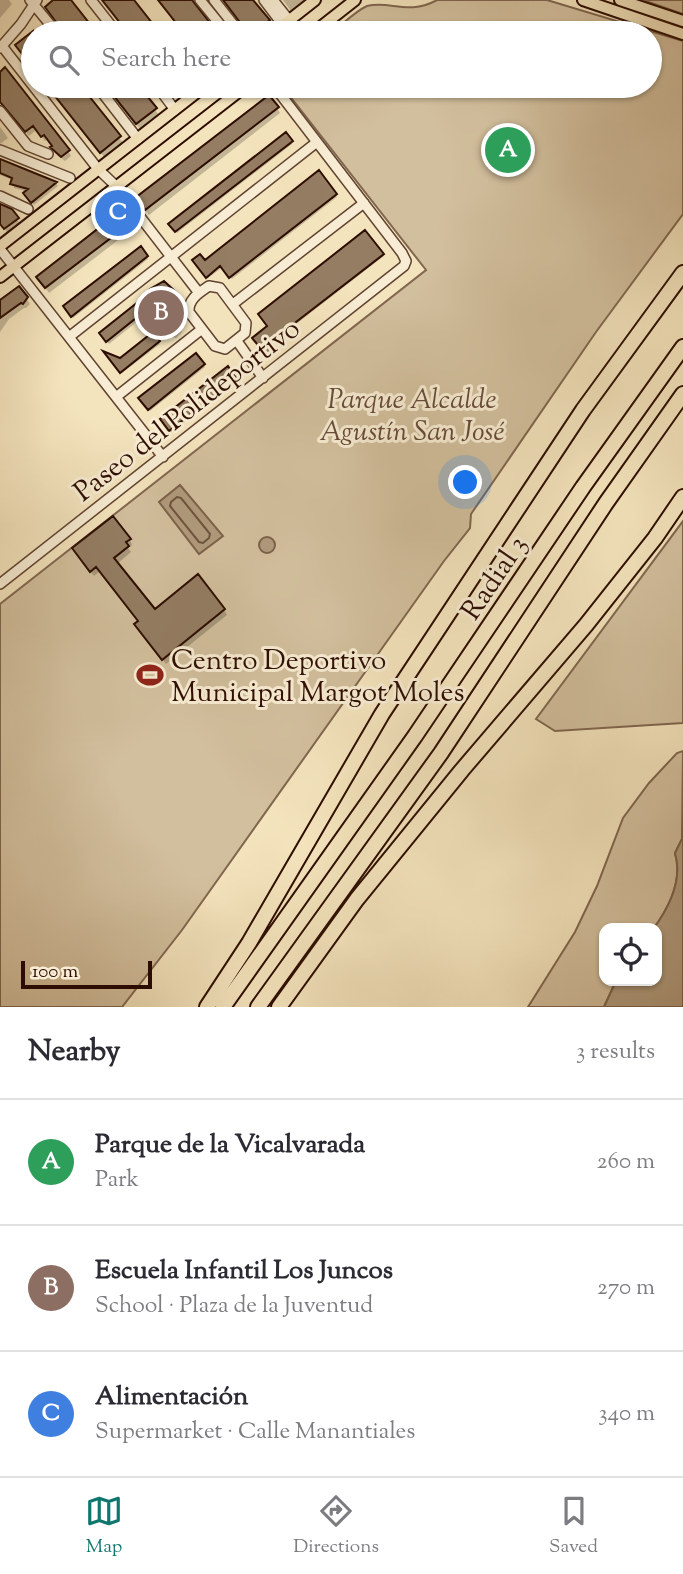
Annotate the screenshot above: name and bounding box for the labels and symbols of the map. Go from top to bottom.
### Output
pin: A [485,124,531,176]
pin: C [95,187,141,239]
pin: B [138,287,184,339]
street label: Paseo del Polideportivo [66,310,309,513]
park label: Parque Alcalde Agustín San José [320,381,504,453]
your location [448,465,482,499]
street label: Radial 3 [453,528,538,629]
place label: Centro Deportivo Municipal Margot Moles [171,642,465,714]
sports icon: Centro Deportivo Municipal Margot Moles [135,660,165,690]
scale bar [21,958,152,990]

